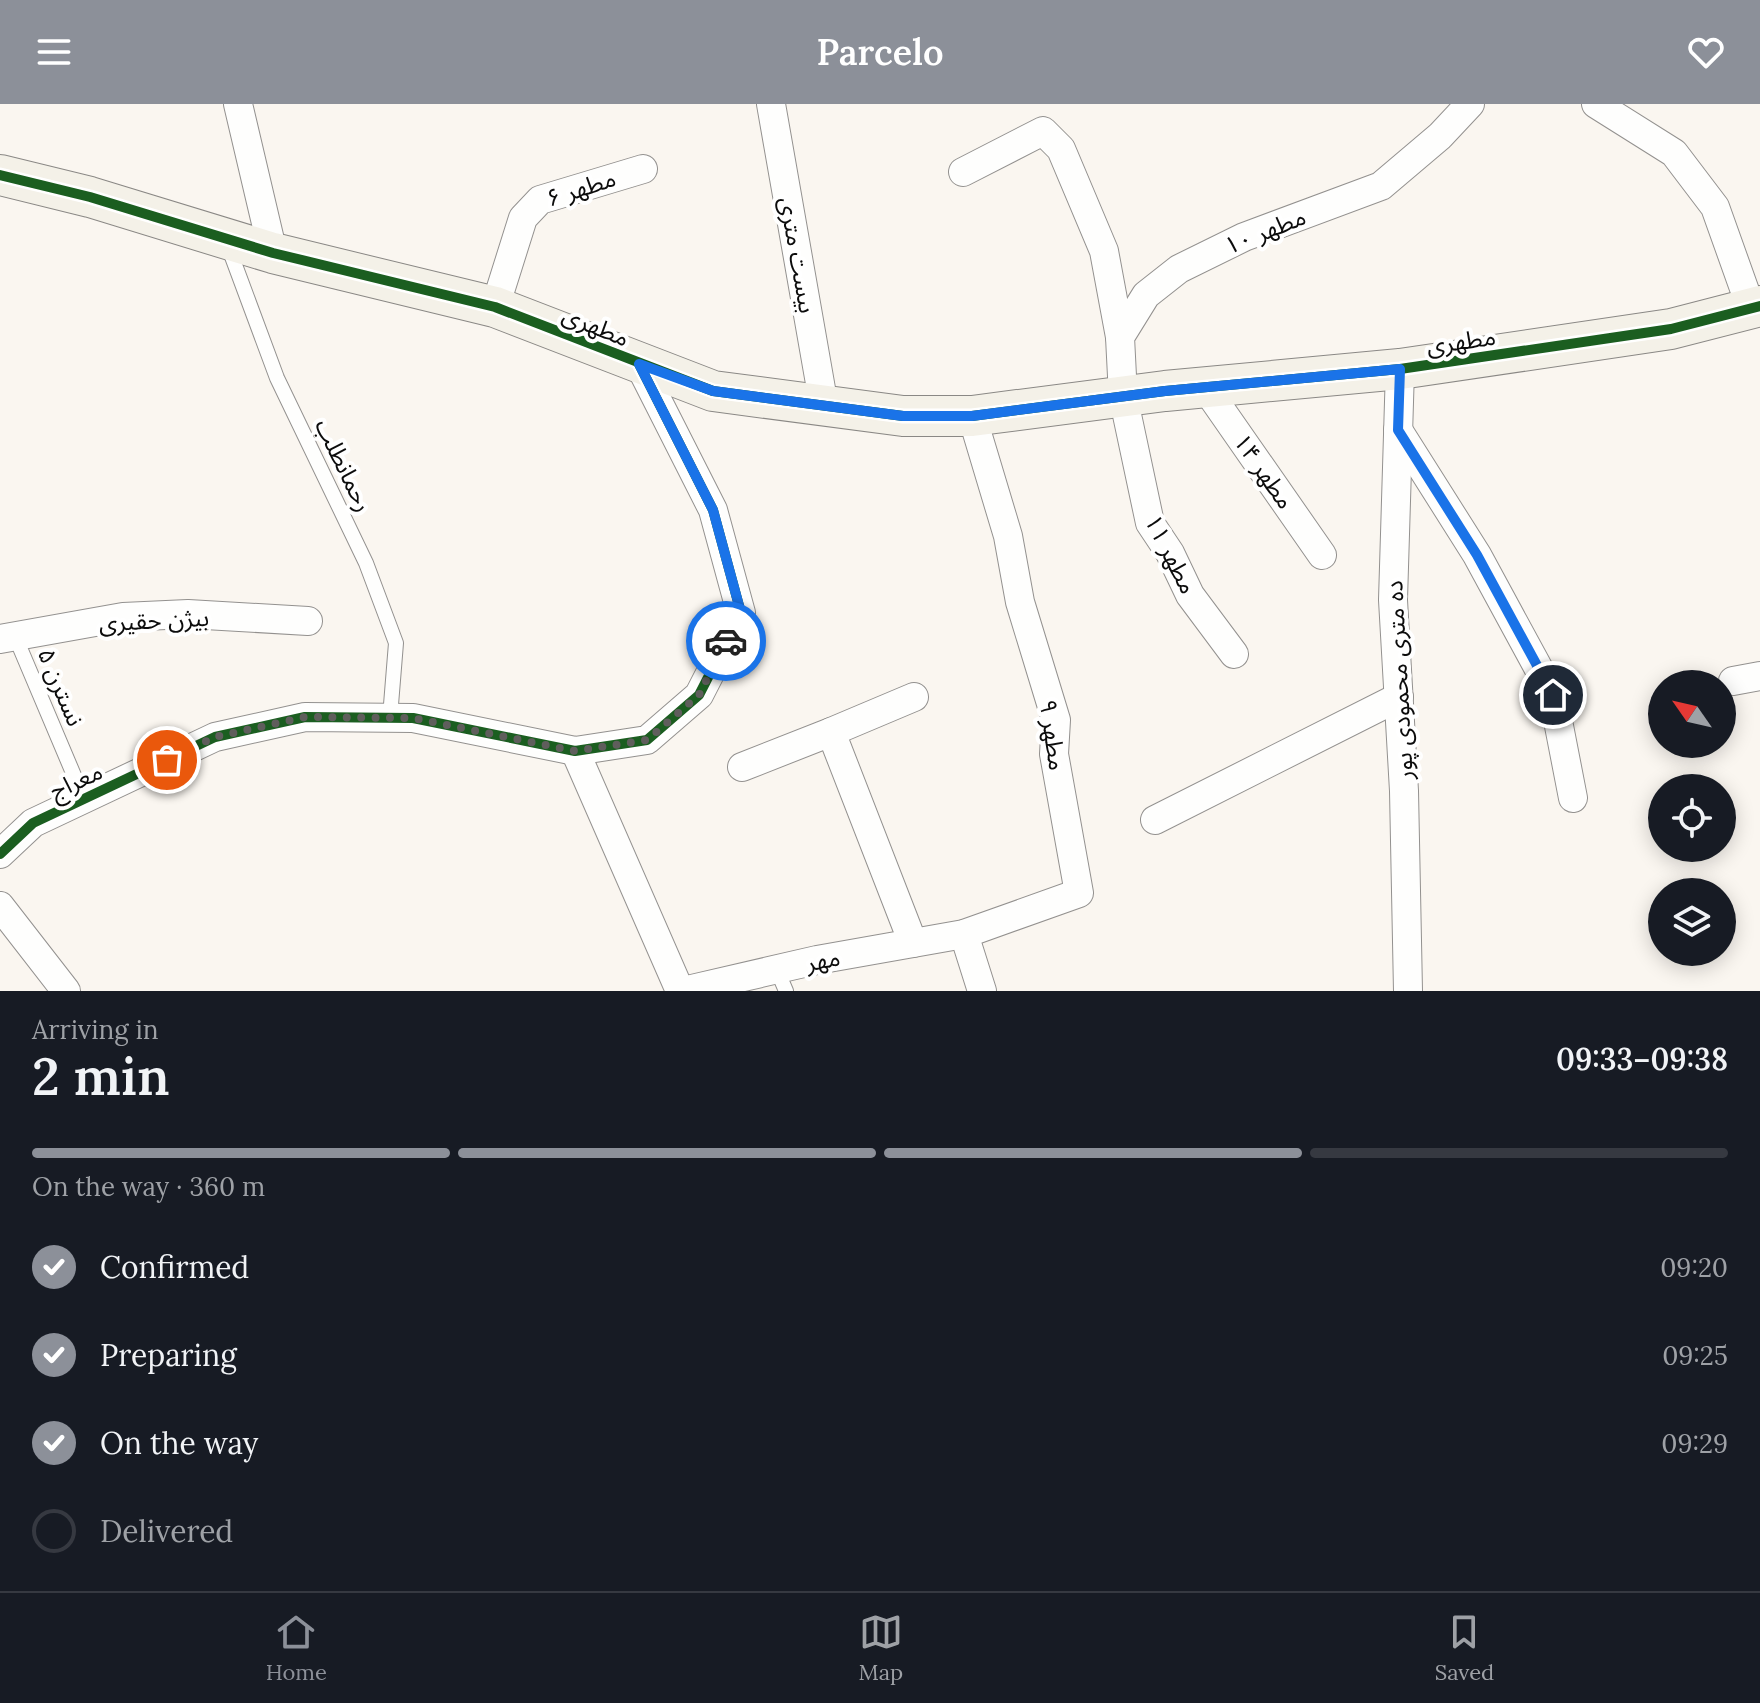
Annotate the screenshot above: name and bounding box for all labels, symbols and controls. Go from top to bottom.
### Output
text: Parcelo [817,29,944,75]
icon: menu [32,30,76,74]
icon: heart [1684,30,1728,74]
street label: مطهر ۶ [542,162,620,214]
street label: بیست متری [773,194,823,316]
street label: مطهر ۱۰ [1220,201,1310,261]
street label: مطهری [558,299,634,353]
street label: مطهری [1424,321,1498,361]
street label: رحمانطلب [308,413,380,517]
street label: مطهر ۱۴ [1227,427,1301,515]
street label: مطهر ۱۱ [1138,509,1204,599]
street label: ده متری محمودی پور [1378,580,1420,781]
courier [686,601,766,681]
street label: بیژن حقیری [98,602,210,638]
icon: car [704,619,748,663]
street label: نسترن ۵ [31,643,91,731]
pin [1519,661,1587,729]
north arrow [1648,670,1736,758]
map controls [1648,670,1736,966]
icon: home [1531,673,1575,717]
street label: مطهر ۹ [1033,698,1073,772]
pin [133,726,201,794]
icon: bag [145,738,189,782]
street label: معراج [44,755,108,808]
button: locate [1648,774,1736,862]
button: layers [1648,878,1736,966]
street label: مهر [802,942,843,979]
text: Arriving in [32,1013,159,1046]
text: 09:33–09:38 [1556,1040,1728,1078]
text: 2 min [32,1043,170,1109]
text: On the way · 360 m [32,1170,265,1203]
icon: check [32,1245,76,1289]
text: Confirmed [100,1248,249,1286]
text: 09:20 [1660,1251,1728,1284]
icon: check [32,1333,76,1377]
text: Preparing [100,1336,237,1374]
text: 09:25 [1662,1339,1728,1372]
icon: check [32,1421,76,1465]
text: On the way [100,1424,258,1462]
text: 09:29 [1661,1427,1728,1460]
text: Delivered [100,1512,233,1550]
tab: Home [266,1610,327,1686]
tab: Map [858,1610,903,1686]
tab: Saved [1435,1610,1494,1686]

